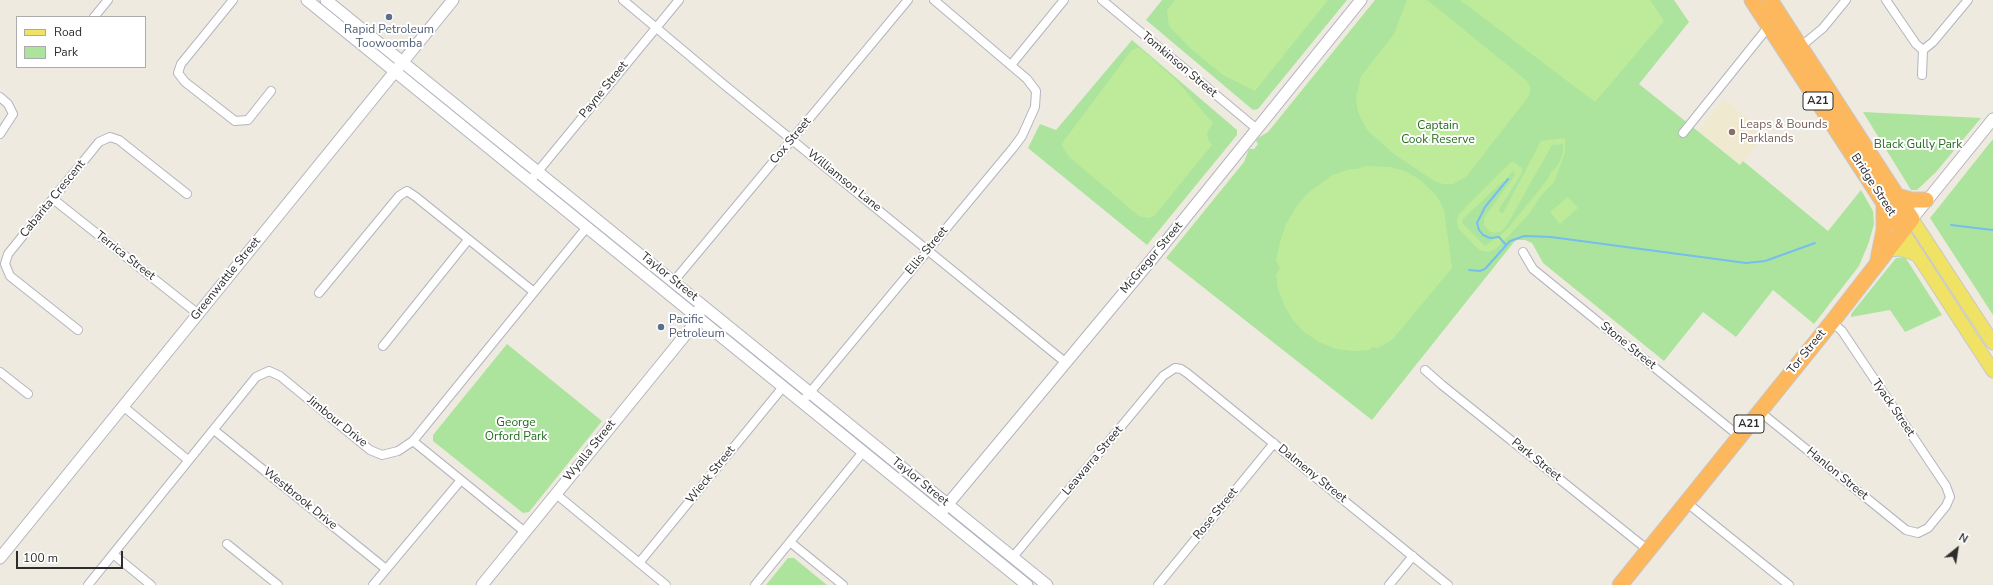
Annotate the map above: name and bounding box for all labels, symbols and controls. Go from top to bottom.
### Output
marker: Rapid Petroleum Toowoomba [384,12,394,22]
legend [16,16,146,68]
place label: Rapid Petroleum Toowoomba [344,23,434,51]
text: Road [54,24,82,40]
street label: Tomkinson Street [1138,29,1220,101]
text: Park [54,44,78,60]
street label: Payne Street [577,59,631,121]
road number: A21 [1803,92,1833,110]
street label: Cox Street [767,115,815,167]
place label: Leaps & Bounds Parklands [1740,118,1828,146]
park label: Captain Cook Reserve [1401,119,1475,147]
marker: Leaps & Bounds Parklands [1727,127,1737,137]
park label: Black Gully Park [1874,138,1962,152]
street label: Williamson Lane [804,147,884,215]
street label: Bridge Street [1848,151,1898,219]
street label: Cabarita Crescent [17,157,89,241]
street label: McGregor Street [1118,219,1186,297]
street label: Ellis Street [903,224,951,278]
street label: Terrica Street [92,228,158,284]
street label: Greenwattle Street [188,235,264,323]
street label: Taylor Street [638,250,700,304]
place label: Pacific Petroleum [669,313,725,341]
street label: Stone Street [1597,319,1659,373]
marker: Pacific Petroleum [656,322,666,332]
street label: Tor Street [1785,327,1829,377]
street label: Tyack Street [1869,377,1917,439]
street label: Jimbour Drive [304,393,370,451]
road number: A21 [1734,415,1764,433]
park label: George Orford Park [485,416,547,444]
street label: Wyalla Street [561,417,619,485]
street label: Leawarra Street [1060,423,1126,499]
street label: Park Street [1508,436,1564,484]
street label: Dalmeny Street [1275,442,1349,506]
street label: Wieck Street [683,443,739,507]
street label: Hanlon Street [1803,445,1871,503]
street label: Taylor Street [889,455,951,509]
street label: Westbrook Drive [260,465,340,533]
street label: Rose Street [1191,485,1241,543]
north arrow [1937,529,1977,569]
text: N [1956,530,1971,547]
scale bar [18,543,125,569]
text: 100 m [23,550,58,566]

